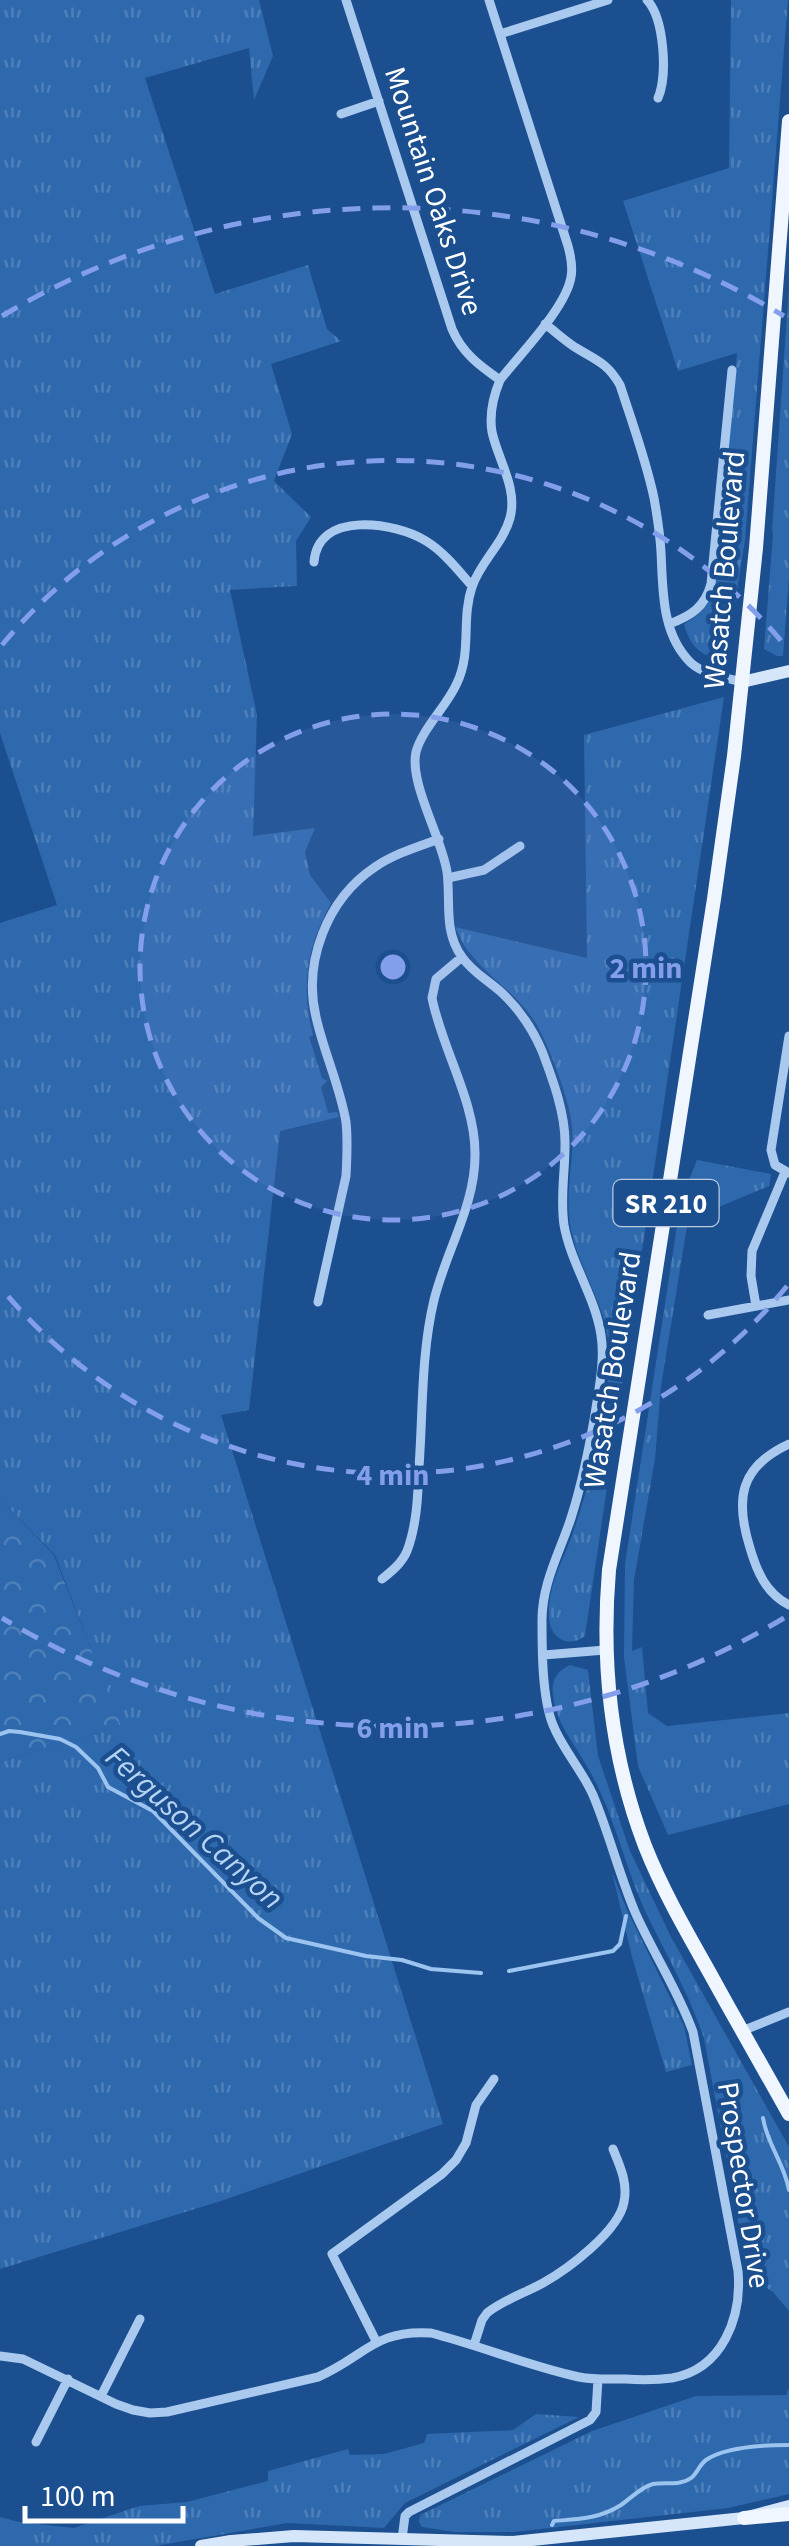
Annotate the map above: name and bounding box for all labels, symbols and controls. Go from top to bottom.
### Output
street label: Mountain Oaks Drive [373,61,494,321]
street label: Wasatch Boulevard [693,449,756,691]
text: 2 min [610,947,683,990]
centre of rings [375,949,411,985]
road number: SR 210 [614,1180,718,1226]
street label: Wasatch Boulevard [573,1248,652,1492]
text: 4 min [357,1454,430,1497]
text: 6 min [357,1707,430,1750]
water label: Ferguson Canyon [95,1735,294,1920]
street label: Prospector Drive [706,2079,781,2291]
scale bar [25,2461,182,2523]
text: 100 m [40,2475,116,2518]

